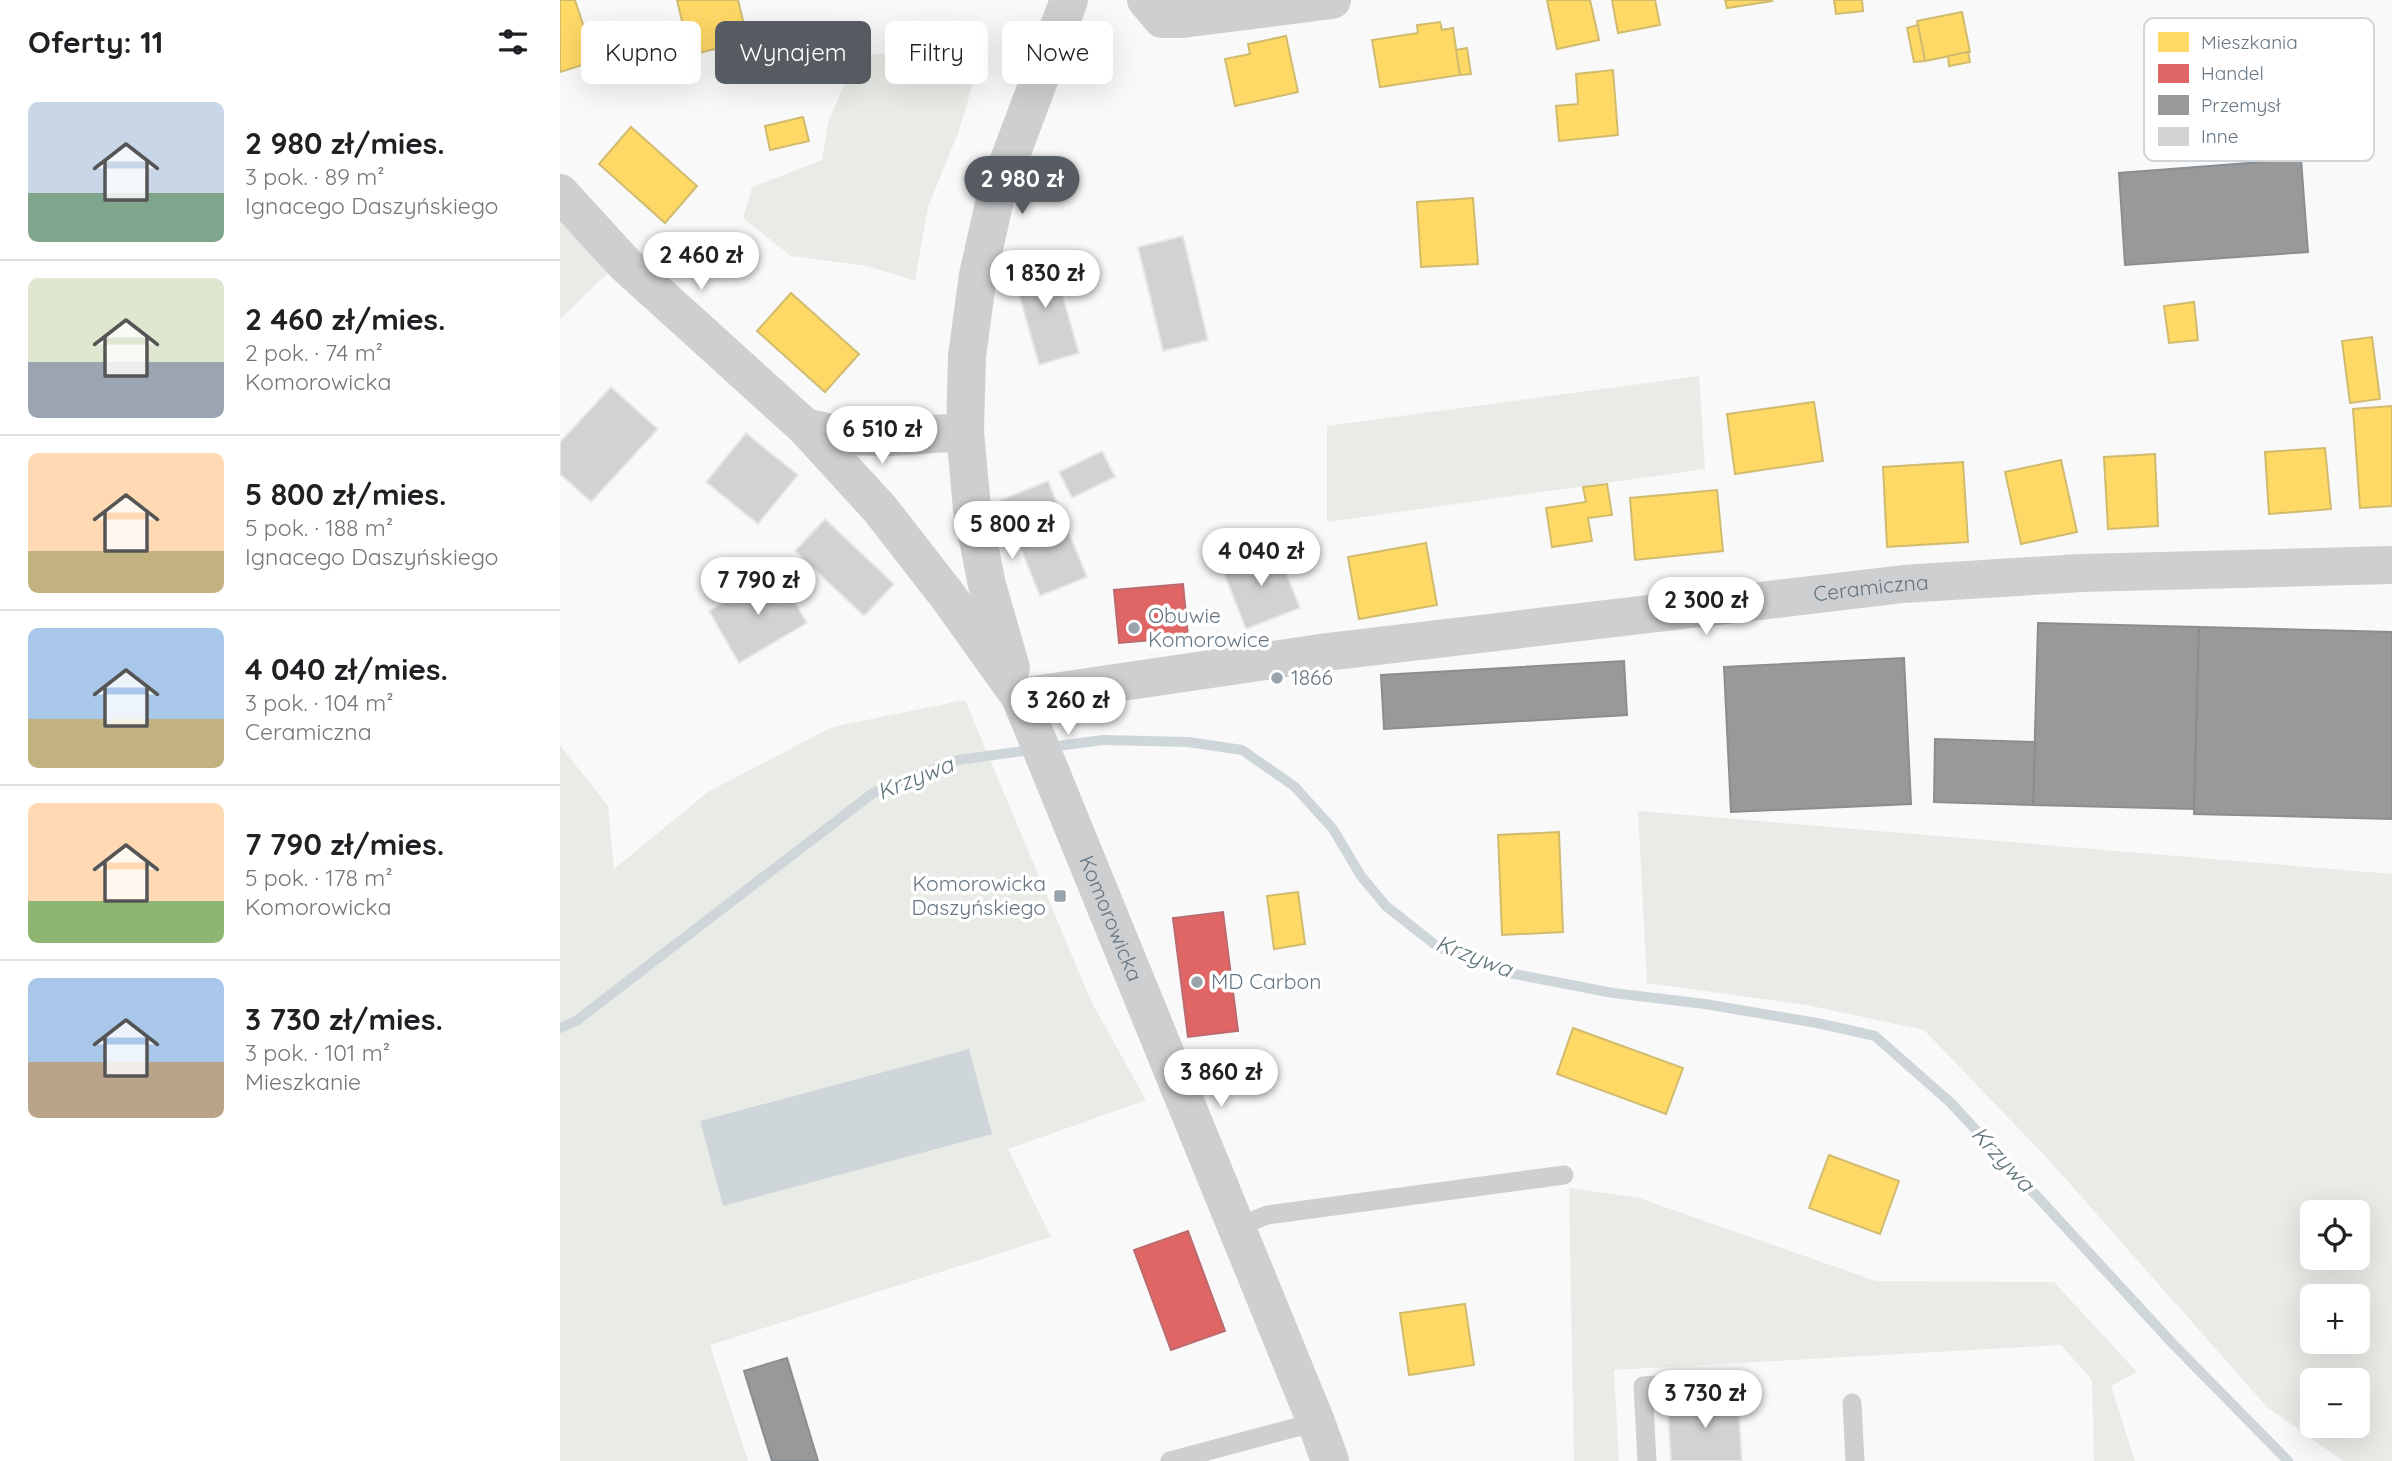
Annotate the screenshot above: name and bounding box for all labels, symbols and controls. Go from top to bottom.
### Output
legend [2144,18,2374,161]
chip: Kupno [581,21,701,84]
chip: Wynajem [715,21,871,84]
chip: Filtry [885,21,988,84]
chip: Nowe [1002,21,1113,84]
text: Oferty: 11 [28,23,164,61]
icon: filters [494,23,532,61]
text: Mieszkania [2201,30,2298,54]
text: Handel [2201,61,2264,85]
text: Przemysł [2201,93,2281,117]
text: 2 980 zł/mies. [245,124,445,162]
text: Inne [2201,124,2238,148]
icon: home [84,130,168,214]
pin: 2 980 zł [950,156,1094,216]
text: 3 pok. · 89 m² [245,162,384,191]
text: 2 980 zł [980,164,1064,193]
text: Ignacego Daszyńskiego [245,191,499,220]
pin: 2 460 zł [629,232,773,292]
text: 2 460 zł [659,240,743,269]
pin: 1 830 zł [973,250,1117,310]
text: 1 830 zł [1006,258,1084,287]
text: 2 460 zł/mies. [245,300,446,338]
icon: home [84,306,168,390]
text: 2 pok. · 74 m² [245,338,383,367]
text: Komorowicka [245,367,391,396]
pin: 6 510 zł [810,406,954,466]
text: 6 510 zł [842,414,922,443]
text: 5 800 zł/mies. [245,475,446,513]
icon: home [84,481,168,565]
pin: 5 800 zł [940,502,1084,561]
text: 5 800 zł [970,509,1054,538]
text: 5 pok. · 188 m² [245,513,393,542]
pin: 4 040 zł [1189,528,1333,588]
text: 4 040 zł [1218,536,1304,565]
text: Ignacego Daszyńskiego [245,542,499,571]
pin: 7 790 zł [686,558,830,617]
text: 7 790 zł [717,565,799,594]
street label: Ceramiczna [1812,568,1929,606]
pin: 2 300 zł [1634,578,1778,637]
text: 2 300 zł [1664,585,1748,614]
place label: Obuwie Komorowice [1148,602,1270,652]
marker: Obuwie Komorowice [1126,620,1142,636]
text: 4 040 zł/mies. [245,650,448,688]
icon: home [84,656,168,740]
place label: 1866 [1291,664,1333,690]
marker: 1866 [1269,670,1285,686]
pin: 3 260 zł [996,678,1140,737]
text: 3 260 zł [1027,685,1109,714]
text: 3 pok. · 104 m² [245,688,394,717]
text: Ceramiczna [245,717,372,746]
water label: Krzywa [872,749,958,806]
text: 7 790 zł/mies. [245,825,444,863]
icon: home [84,831,168,915]
street label: Komorowicka [1074,851,1149,985]
text: 5 pok. · 178 m² [245,863,392,892]
place label: Komorowicka Daszyńskiego [911,870,1046,920]
marker: Komorowicka Daszyńskiego [1052,888,1068,904]
text: Komorowicka [245,892,391,921]
water label: Krzywa [1432,928,1518,984]
place label: MD Carbon [1211,968,1321,994]
marker: MD Carbon [1189,974,1205,990]
text: 3 730 zł/mies. [245,1000,443,1038]
icon: home [84,1006,168,1090]
text: 3 pok. · 101 m² [245,1038,390,1067]
pin: 3 860 zł [1149,1050,1293,1109]
text: 3 860 zł [1180,1057,1262,1086]
text: Mieszkanie [245,1067,361,1096]
water label: Krzywa [1966,1120,2042,1198]
map controls [2300,1200,2370,1438]
button: locate [2300,1200,2370,1270]
button: + [2300,1284,2370,1354]
button: − [2300,1368,2370,1438]
pin: 3 730 zł [1633,1370,1777,1430]
text: 3 730 zł [1664,1378,1746,1407]

